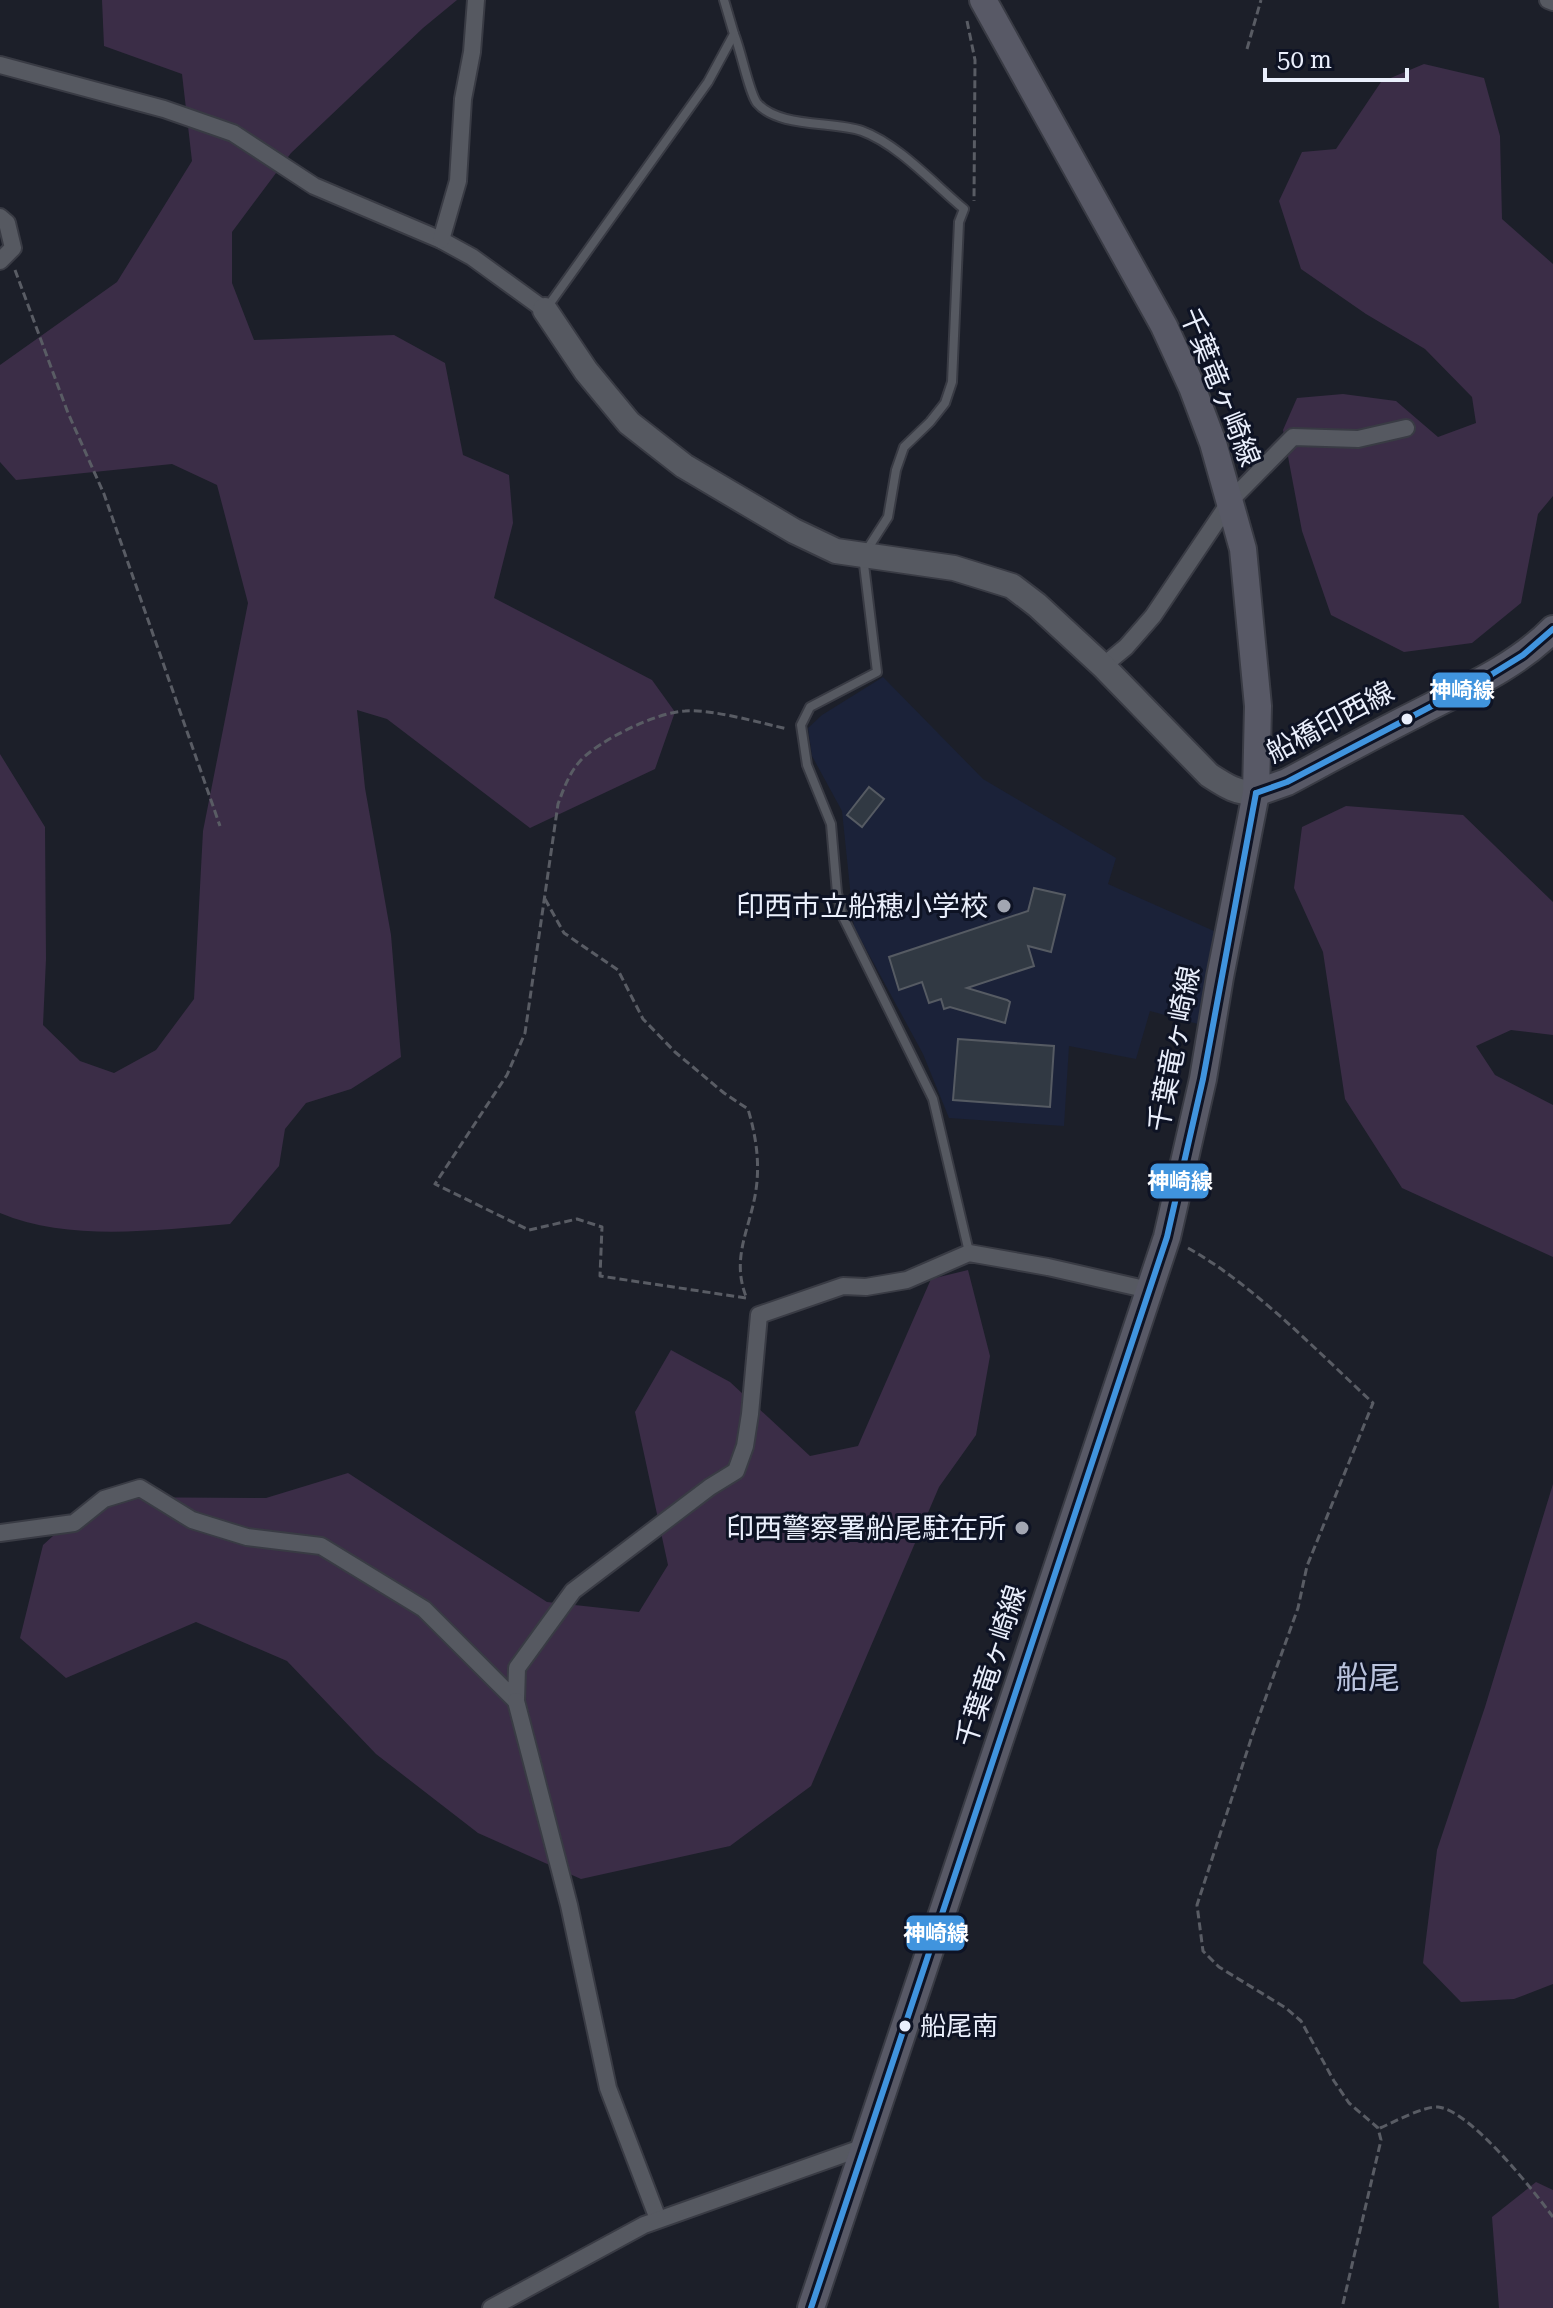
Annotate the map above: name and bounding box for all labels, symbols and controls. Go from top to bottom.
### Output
scale bar [1265,32,1407,82]
text: 50 m [1277,46,1332,74]
street label: 千葉竜ヶ崎線 [1173,303,1267,471]
line badge: 神崎線 [1431,671,1492,709]
street label: 船橋印西線 [1260,675,1400,769]
text: 神崎線 [1429,678,1495,703]
unlabelled marker [1399,711,1415,727]
place label: 印西市立船穂小学校 [736,890,988,923]
marker: 印西市立船穂小学校 [995,897,1013,915]
street label: 千葉竜ヶ崎線 [1142,963,1206,1135]
line badge: 神崎線 [1149,1162,1210,1200]
text: 神崎線 [1147,1169,1213,1194]
place label: 印西警察署船尾駐在所 [726,1512,1006,1545]
marker: 印西警察署船尾駐在所 [1013,1519,1031,1537]
street label: 千葉竜ヶ崎線 [949,1581,1033,1751]
district label: 船尾 [1336,1659,1400,1697]
line badge: 神崎線 [905,1914,966,1952]
text: 神崎線 [903,1921,969,1946]
place label: 船尾南 [920,2011,998,2041]
marker: 船尾南 [897,2018,913,2034]

